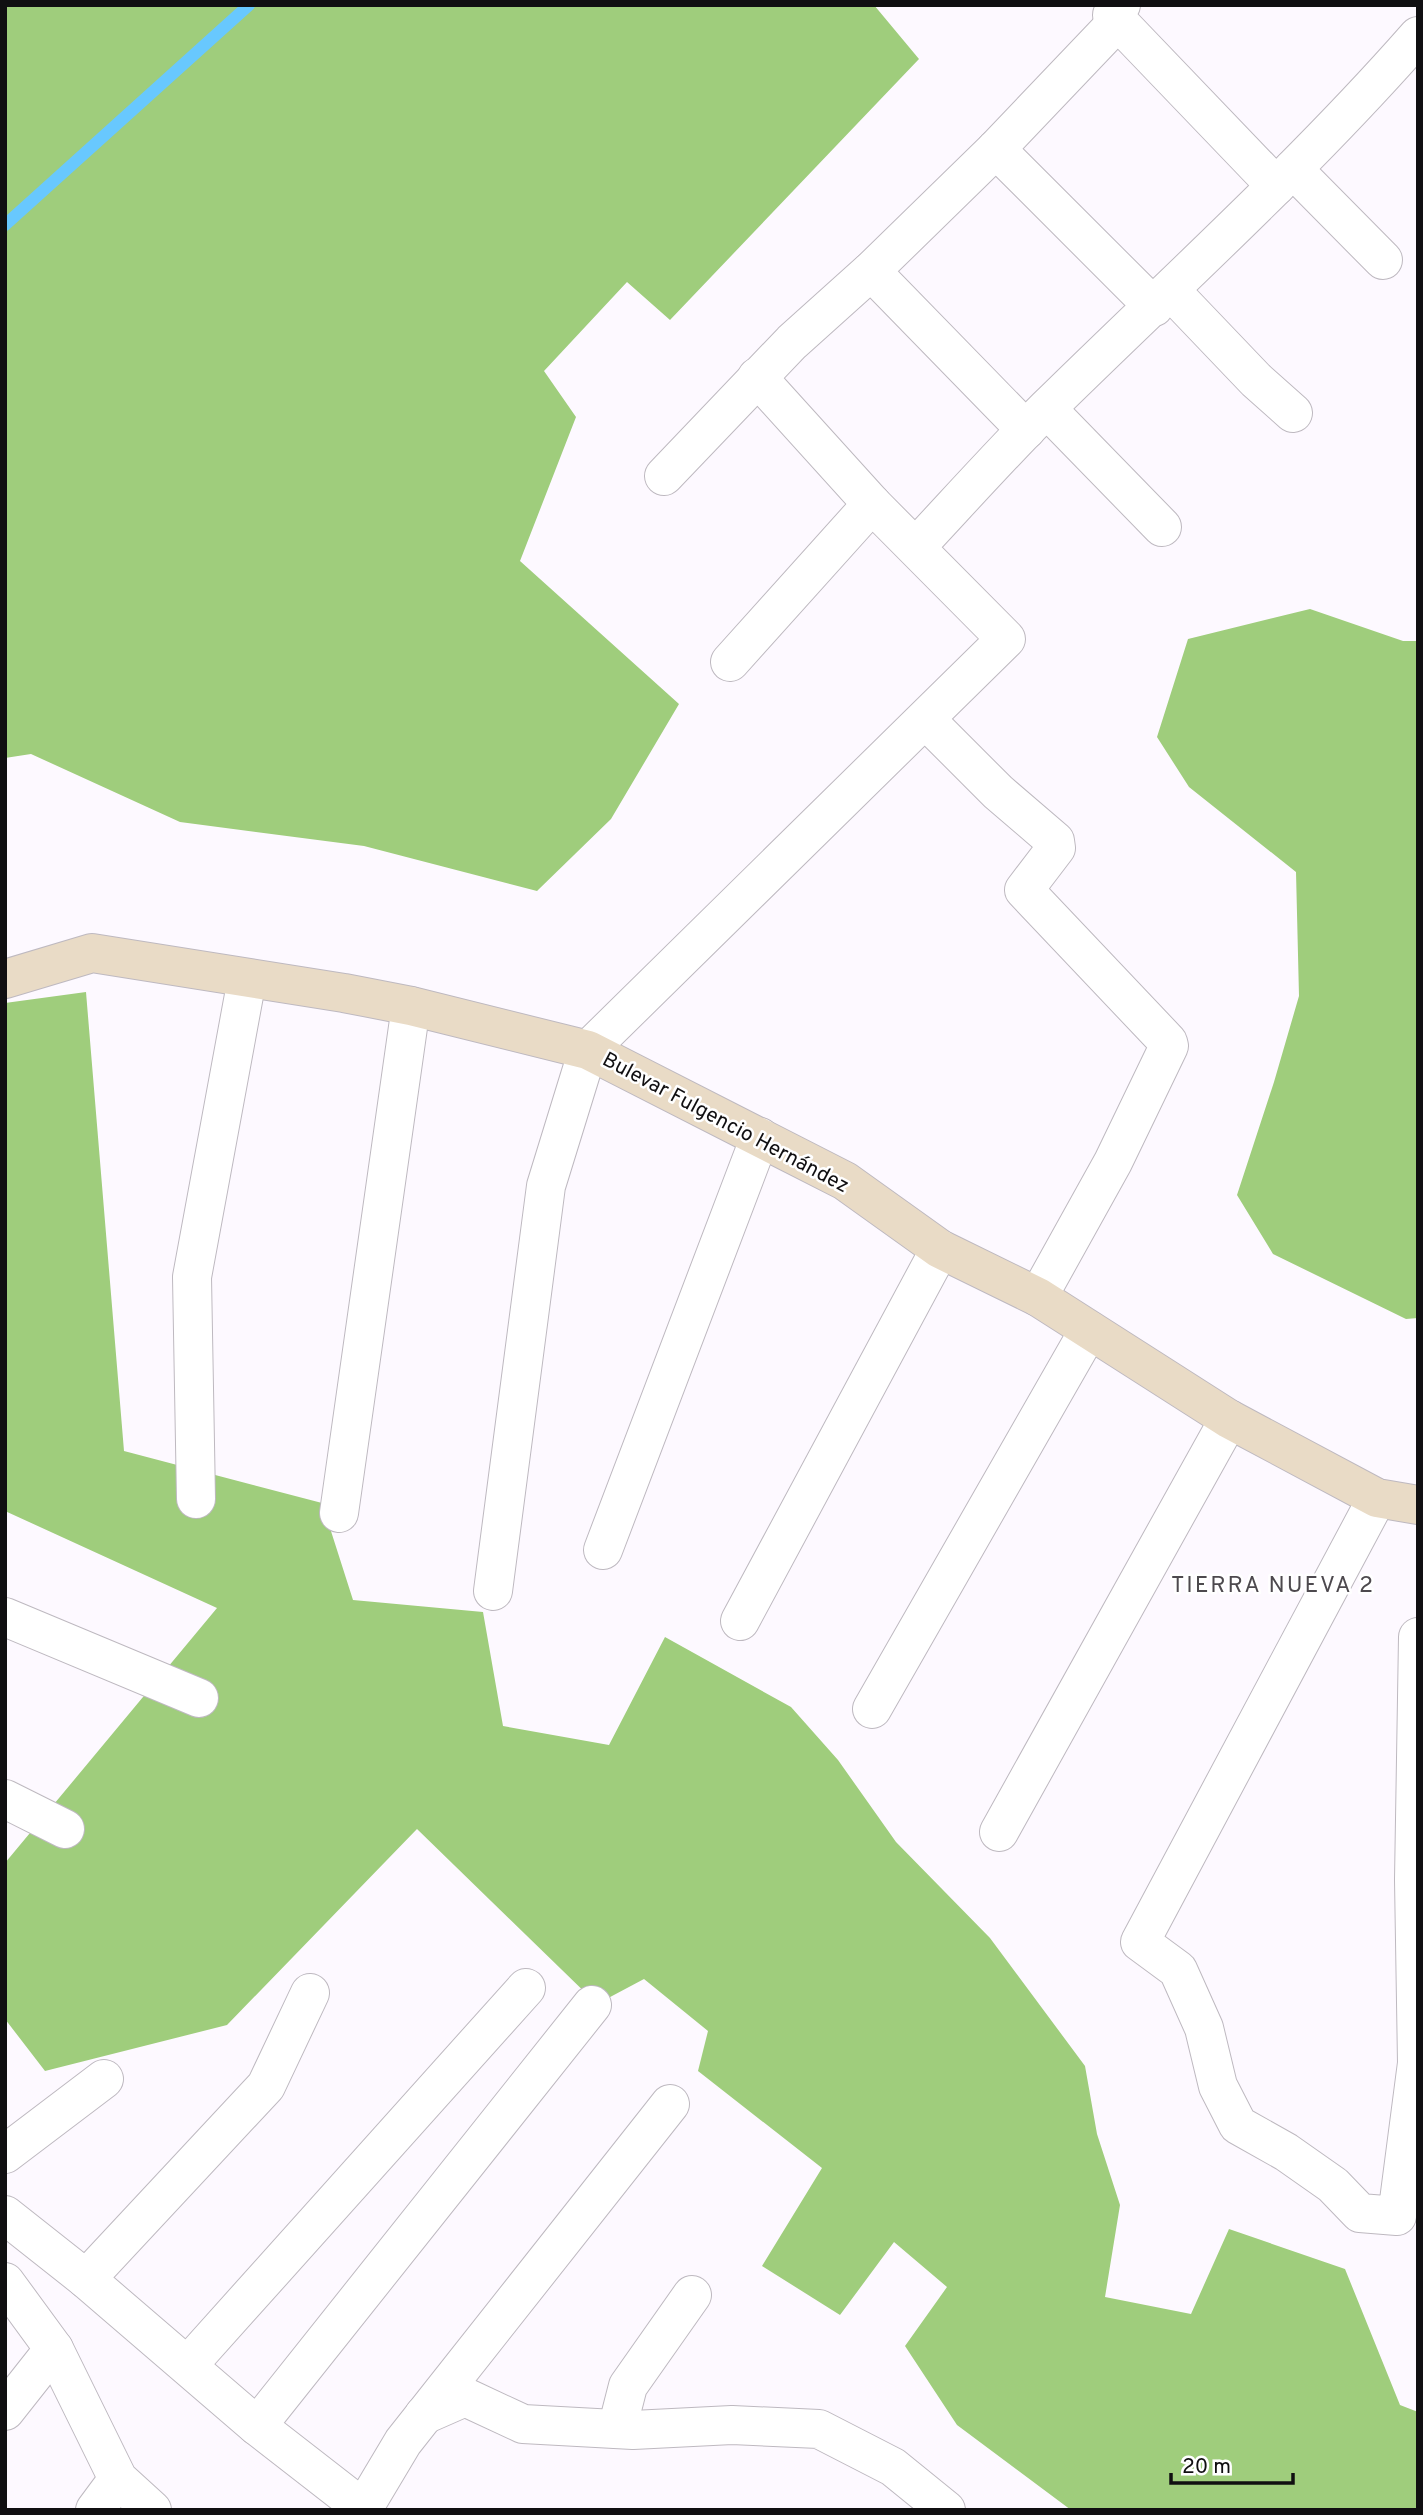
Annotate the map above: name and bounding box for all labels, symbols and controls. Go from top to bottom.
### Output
street label: Bulevar Fulgencio Hernández [597,1047,853,1200]
district label: TIERRA NUEVA 2 [1171,1572,1375,1601]
scale bar [1171,2442,1294,2486]
text: 20 m [1182,2454,1231,2481]

